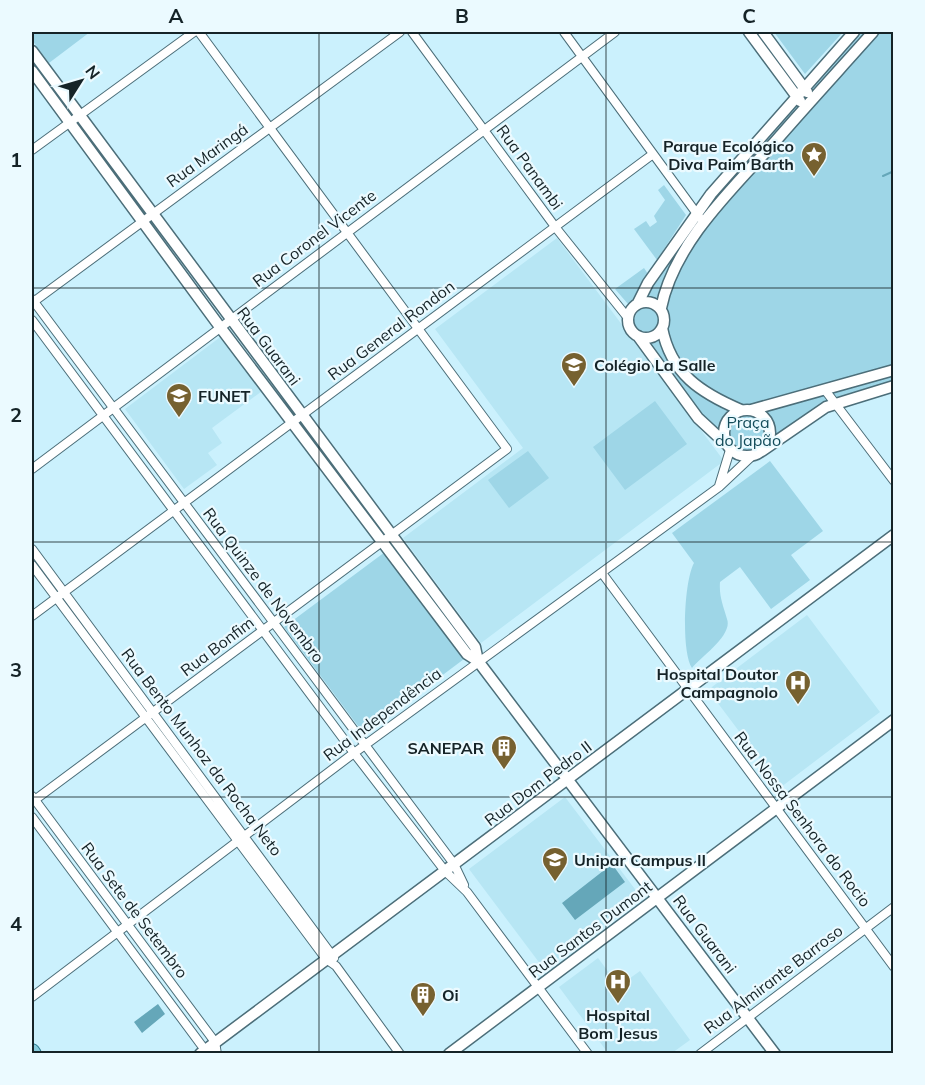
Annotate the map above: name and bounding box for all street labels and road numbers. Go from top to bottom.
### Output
street label: Rua Maringá [162,119,252,191]
street label: Rua Panambi [492,121,568,213]
street label: Rua Coronel Vicente [248,185,380,291]
street label: Rua General Rondon [324,276,458,384]
street label: Rua Guarani [233,303,305,389]
street label: Rua Quinze de Novembro [199,504,329,666]
street label: Rua Bonfim [176,612,258,680]
street label: Rua Bento Munhoz da Rocha Neto [117,644,287,860]
street label: Rua Independência [319,663,445,765]
street label: Rua Nossa Senhora do Rocio [730,727,876,911]
street label: Rua Dom Pedro II [480,736,596,830]
street label: Rua Sete de Setembro [77,838,193,982]
street label: Rua Santos Dumont [524,876,656,982]
street label: Rua Guarani [669,891,741,977]
street label: Rua Almirante Barroso [700,920,846,1038]

